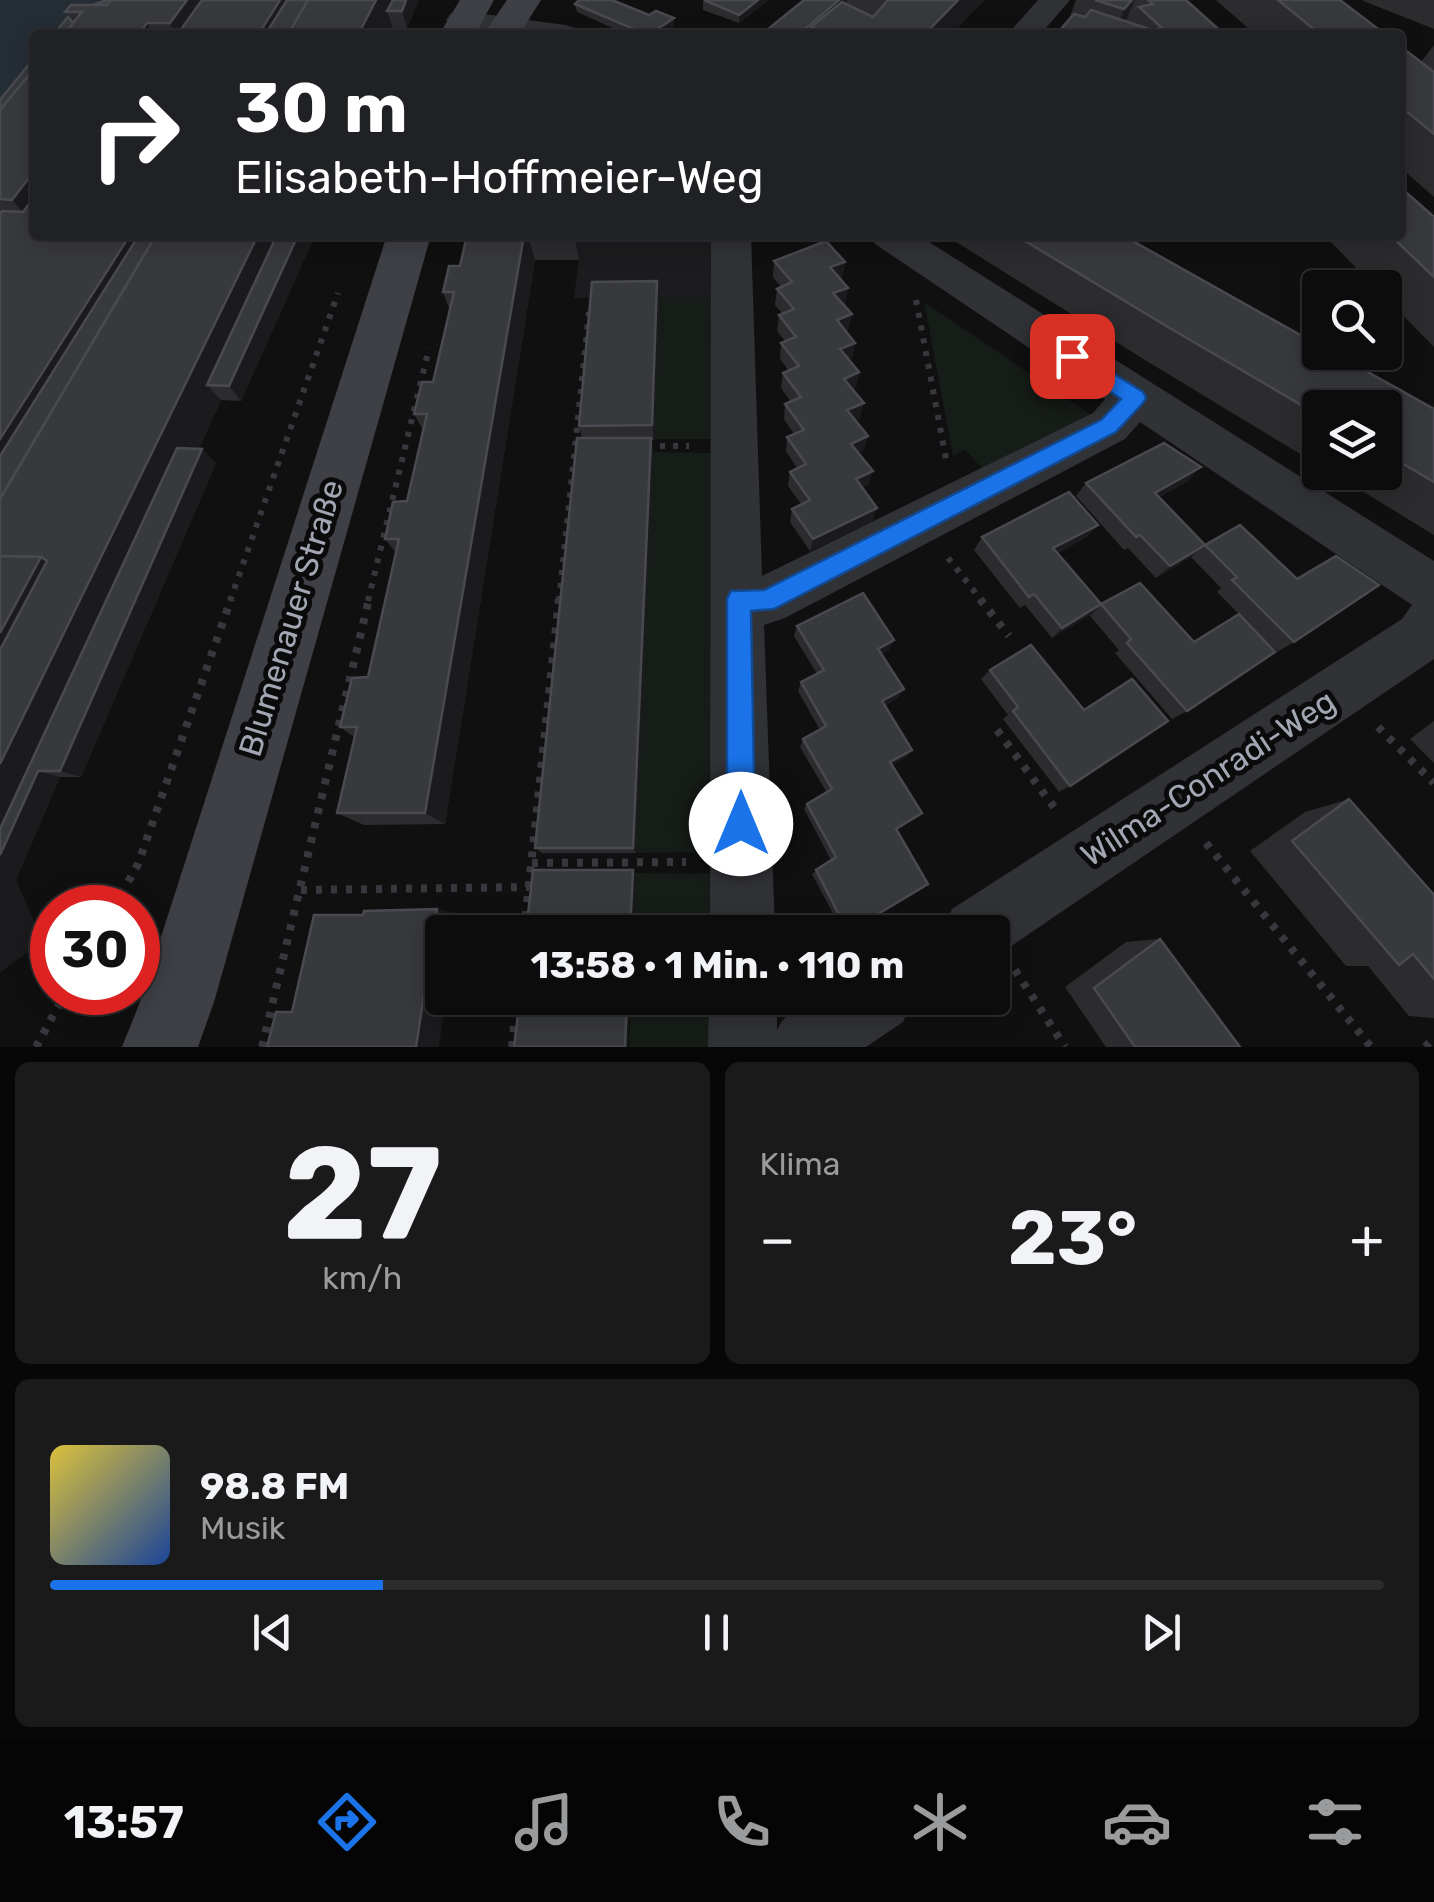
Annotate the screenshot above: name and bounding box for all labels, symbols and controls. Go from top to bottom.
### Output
text: 30 m [235,67,408,150]
icon: right [70,70,200,200]
text: Elisabeth-Hoffmeier-Weg [235,151,764,204]
map controls [1302,270,1402,490]
button: search [1302,270,1402,370]
pin [1030,314,1115,399]
icon: arrive [1045,329,1100,384]
button: layers [1302,390,1402,490]
street label: Blumenauer Straße [231,475,351,761]
street label: Wilma-Conradi-Weg [1074,682,1342,874]
position arrow [689,772,793,876]
speed limit sign: 30 [30,885,160,1015]
text: 13:58 · 1 Min. · 110 m [531,942,904,988]
text: 27 [283,1116,442,1271]
text: Klima [760,1145,840,1183]
text: 23° [1008,1194,1137,1283]
text: − [760,1207,795,1272]
text: + [1350,1207,1384,1272]
text: km/h [322,1259,402,1297]
text: 98.8 FM [200,1463,349,1509]
text: Musik [200,1509,285,1547]
icon: previous [245,1605,300,1660]
icon: pause [689,1605,744,1660]
icon: next [1134,1605,1189,1660]
icon: directions [312,1787,382,1857]
icon: music [509,1787,579,1857]
icon: phone [707,1787,777,1857]
icon: climate [905,1787,975,1857]
icon: car [1102,1787,1172,1857]
icon: filters [1300,1787,1370,1857]
text: 13:57 [64,1796,184,1849]

